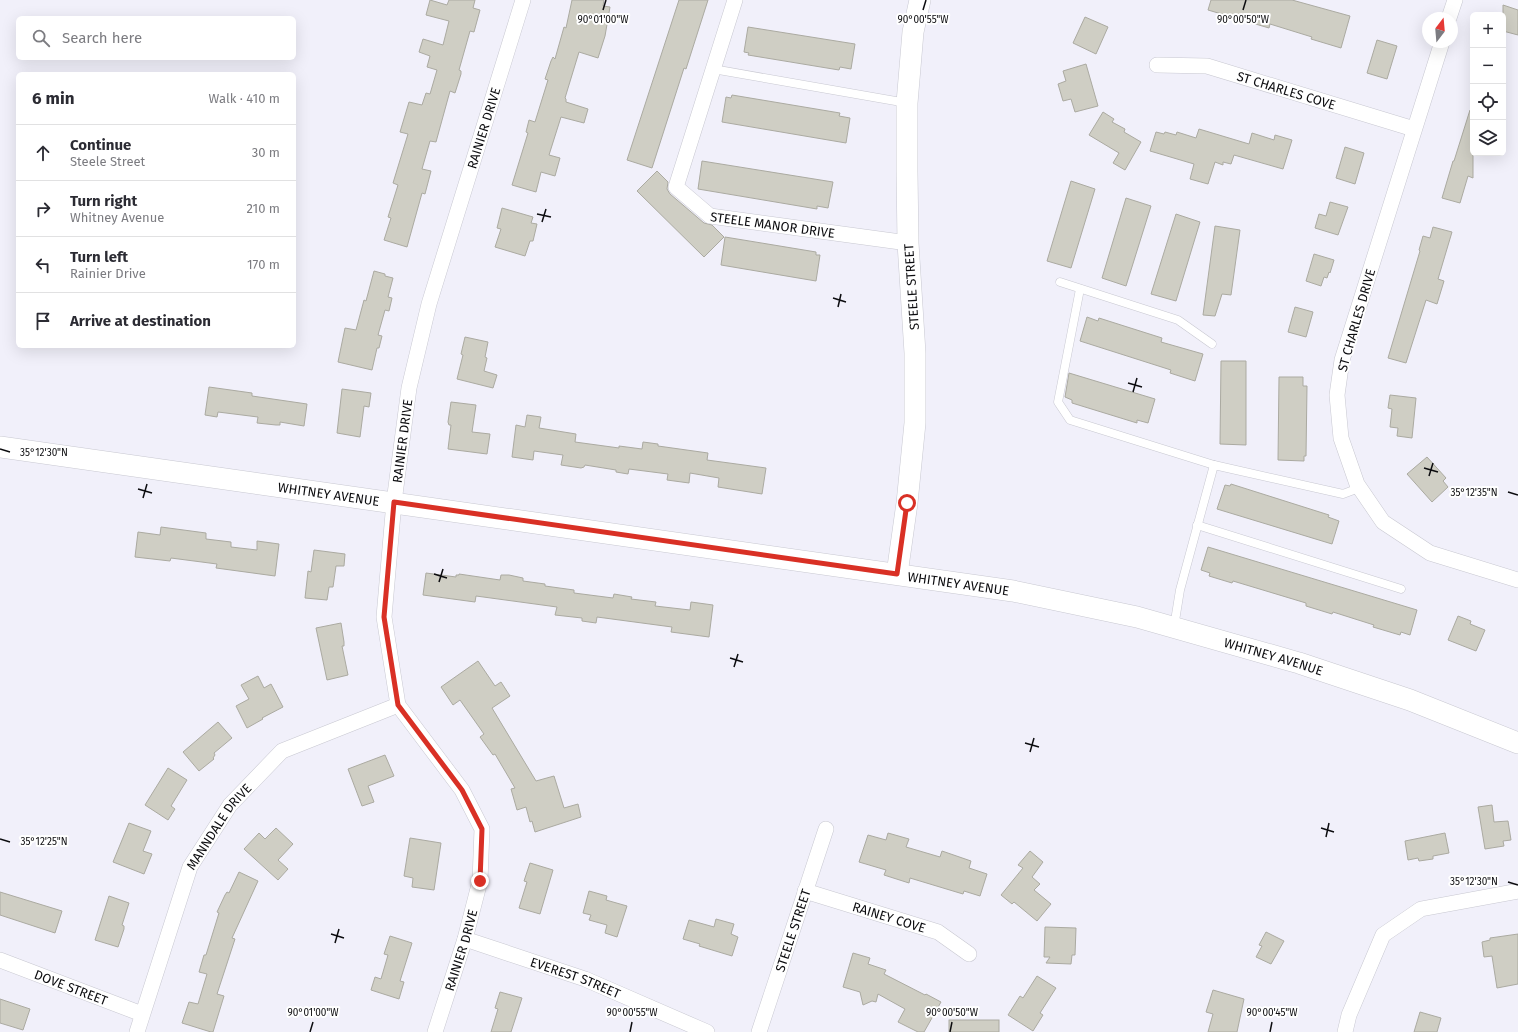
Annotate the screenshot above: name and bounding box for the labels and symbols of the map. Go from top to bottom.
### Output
north arrow [1422,12,1458,48]
text: 90°01'00"W [577,14,629,26]
text: 90°00'55"W [897,14,949,26]
text: 90°00'50"W [1217,14,1270,26]
street label: ST CHARLES COVE [1235,69,1337,113]
street label: RAINIER DRIVE [464,86,504,171]
street label: STEELE MANOR DRIVE [709,209,836,241]
street label: STEELE STREET [901,243,922,331]
street label: ST CHARLES DRIVE [1335,267,1378,373]
street label: RAINIER DRIVE [390,398,415,484]
text: 35°12'30"N [20,447,68,459]
street label: WHITNEY AVENUE [277,480,380,509]
text: 35°12'35"N [1450,487,1498,499]
route start [898,494,916,512]
street label: WHITNEY AVENUE [906,569,1010,598]
street label: WHITNEY AVENUE [1222,635,1325,678]
street label: MANNDALE DRIVE [183,781,255,873]
text: 35°12'25"N [20,836,68,848]
route end [471,872,489,890]
text: 35°12'30"N [1450,876,1498,888]
street label: STEELE STREET [772,887,814,974]
street label: RAINEY COVE [851,899,927,936]
street label: RAINIER DRIVE [442,908,480,993]
street label: EVEREST STREET [528,954,623,1002]
street label: DOVE STREET [32,967,110,1008]
text: 90°01'00"W [287,1007,339,1019]
text: 90°00'55"W [606,1007,658,1019]
text: 90°00'50"W [926,1007,979,1019]
text: 90°00'45"W [1246,1007,1298,1019]

